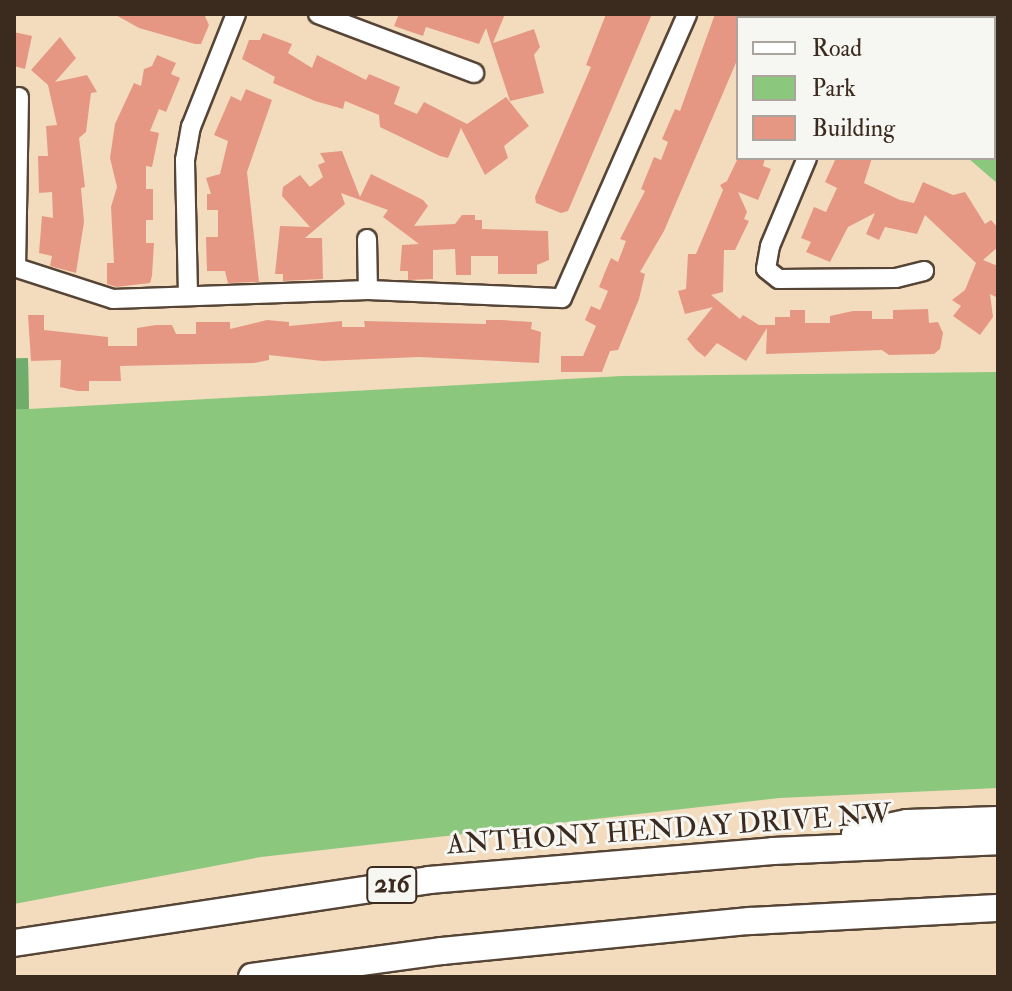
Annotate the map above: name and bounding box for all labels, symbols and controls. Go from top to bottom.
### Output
legend [736,16,996,160]
text: Road [812,33,862,64]
text: Park [812,73,856,104]
text: Building [812,113,895,144]
street label: ANTHONY HENDAY DRIVE NW [446,798,892,862]
road number: 216 [366,863,418,907]

